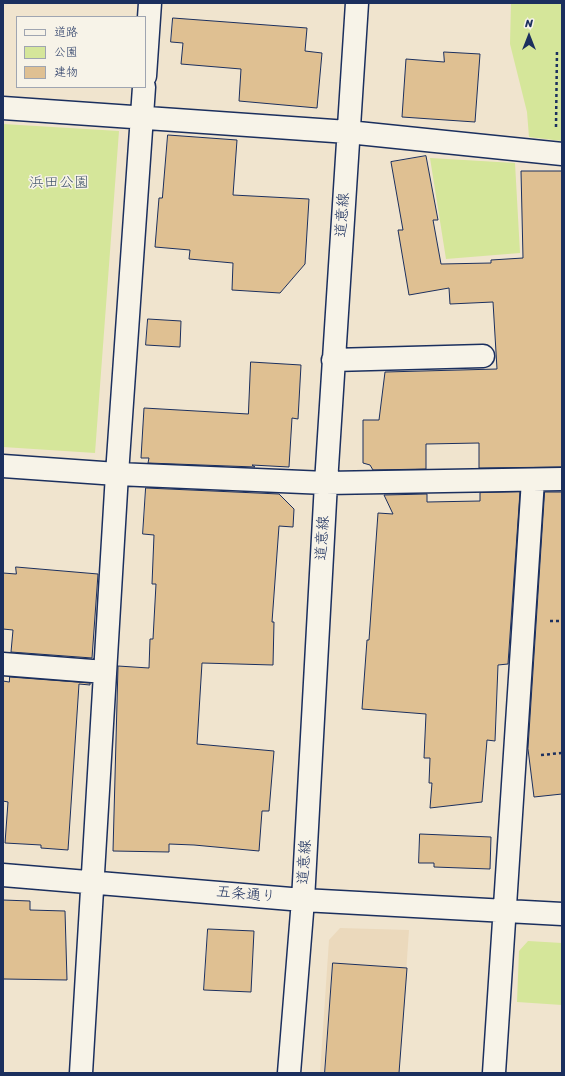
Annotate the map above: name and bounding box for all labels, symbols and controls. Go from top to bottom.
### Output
text: N [525,14,533,33]
legend [16,16,146,88]
north arrow [509,16,549,56]
text: 道路 [54,21,78,43]
text: 公園 [54,41,78,63]
text: 建物 [54,61,78,83]
park label: 浜田公園 [29,174,89,192]
street label: 道意線 [332,192,354,238]
street label: 道意線 [313,515,333,561]
street label: 道意線 [295,839,315,885]
street label: 五条通り [215,883,277,907]

